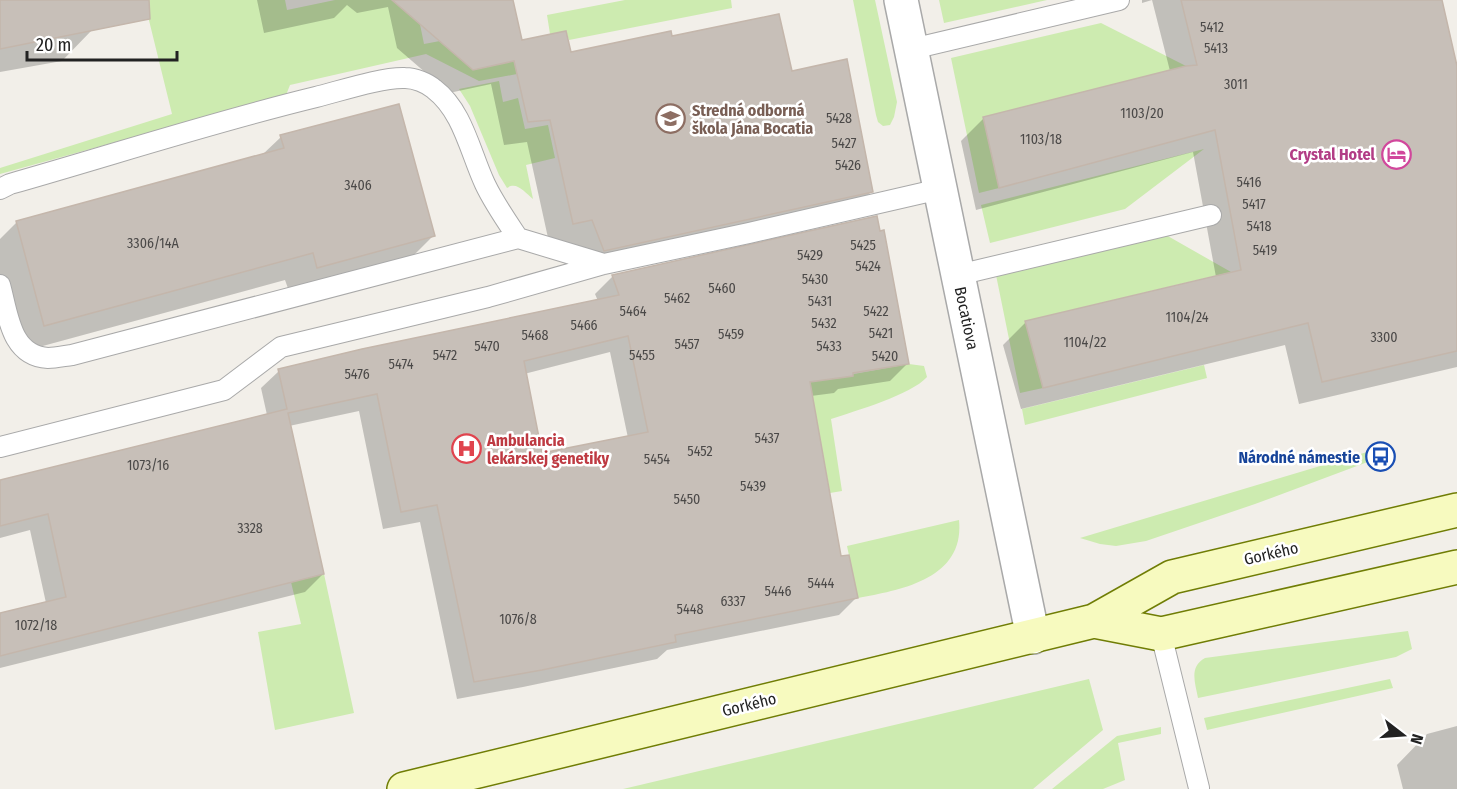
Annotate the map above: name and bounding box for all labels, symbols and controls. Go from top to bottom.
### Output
house number: 5412 [1200,19,1224,36]
scale bar [27,24,177,62]
text: 20 m [36,34,71,56]
house number: 5413 [1204,40,1228,57]
house number: 3011 [1224,76,1248,93]
place label: Stredná odborná škola Jána Bocatia [692,101,813,138]
school or university icon: Stredná odborná škola Jána Bocatia [655,103,687,135]
house number: 1103/20 [1120,105,1164,122]
house number: 5428 [826,110,852,127]
house number: 1103/18 [1020,131,1062,148]
house number: 5427 [832,135,857,152]
hotel icon: Crystal Hotel [1380,138,1412,170]
place label: Crystal Hotel [1290,145,1376,164]
house number: 5426 [835,157,861,174]
house number: 5416 [1237,174,1261,191]
house number: 3406 [344,177,372,194]
house number: 5417 [1242,196,1266,213]
house number: 5418 [1247,218,1271,235]
house number: 3306/14A [127,235,180,252]
house number: 5425 [850,237,876,254]
house number: 5419 [1253,242,1278,259]
house number: 5429 [797,247,823,264]
house number: 5424 [855,258,881,275]
house number: 5430 [802,271,828,288]
house number: 5460 [708,280,736,297]
street label: Bocatiova [951,285,982,352]
house number: 5462 [664,290,690,307]
house number: 5431 [808,293,832,310]
house number: 5464 [620,303,647,320]
house number: 5422 [863,303,889,320]
house number: 1104/24 [1165,309,1209,326]
house number: 5432 [811,315,837,332]
house number: 5466 [570,317,598,334]
house number: 5421 [869,325,893,342]
house number: 5459 [718,326,744,343]
house number: 5468 [521,327,549,344]
house number: 3300 [1370,329,1398,346]
house number: 1104/22 [1064,334,1106,351]
house number: 5457 [675,336,700,353]
house number: 5470 [474,338,500,355]
house number: 5433 [816,338,842,355]
house number: 5472 [433,347,457,364]
house number: 5455 [629,347,655,364]
house number: 5420 [872,348,898,365]
house number: 5474 [389,356,414,373]
house number: 5476 [344,366,370,383]
house number: 5437 [755,430,780,447]
place label: Ambulancia lekárskej genetiky [486,431,610,468]
hospital icon: Ambulancia lekárskej genetiky [450,433,482,465]
bus stop icon: Národné námestie [1365,441,1397,473]
house number: 5452 [687,443,713,460]
place label: Národné námestie [1238,448,1360,467]
house number: 5454 [644,451,670,468]
house number: 1073/16 [127,457,169,474]
house number: 5439 [740,478,766,495]
house number: 5450 [674,491,700,508]
house number: 3328 [237,520,263,537]
street label: Gorkého [1242,538,1300,569]
house number: 5444 [808,575,835,592]
house number: 5446 [765,583,792,600]
house number: 6337 [720,593,746,610]
house number: 5448 [677,601,703,618]
house number: 1076/8 [499,611,537,628]
house number: 1072/18 [15,617,57,634]
street label: Gorkého [720,689,778,720]
north arrow [1373,705,1433,765]
text: N [1406,732,1427,747]

